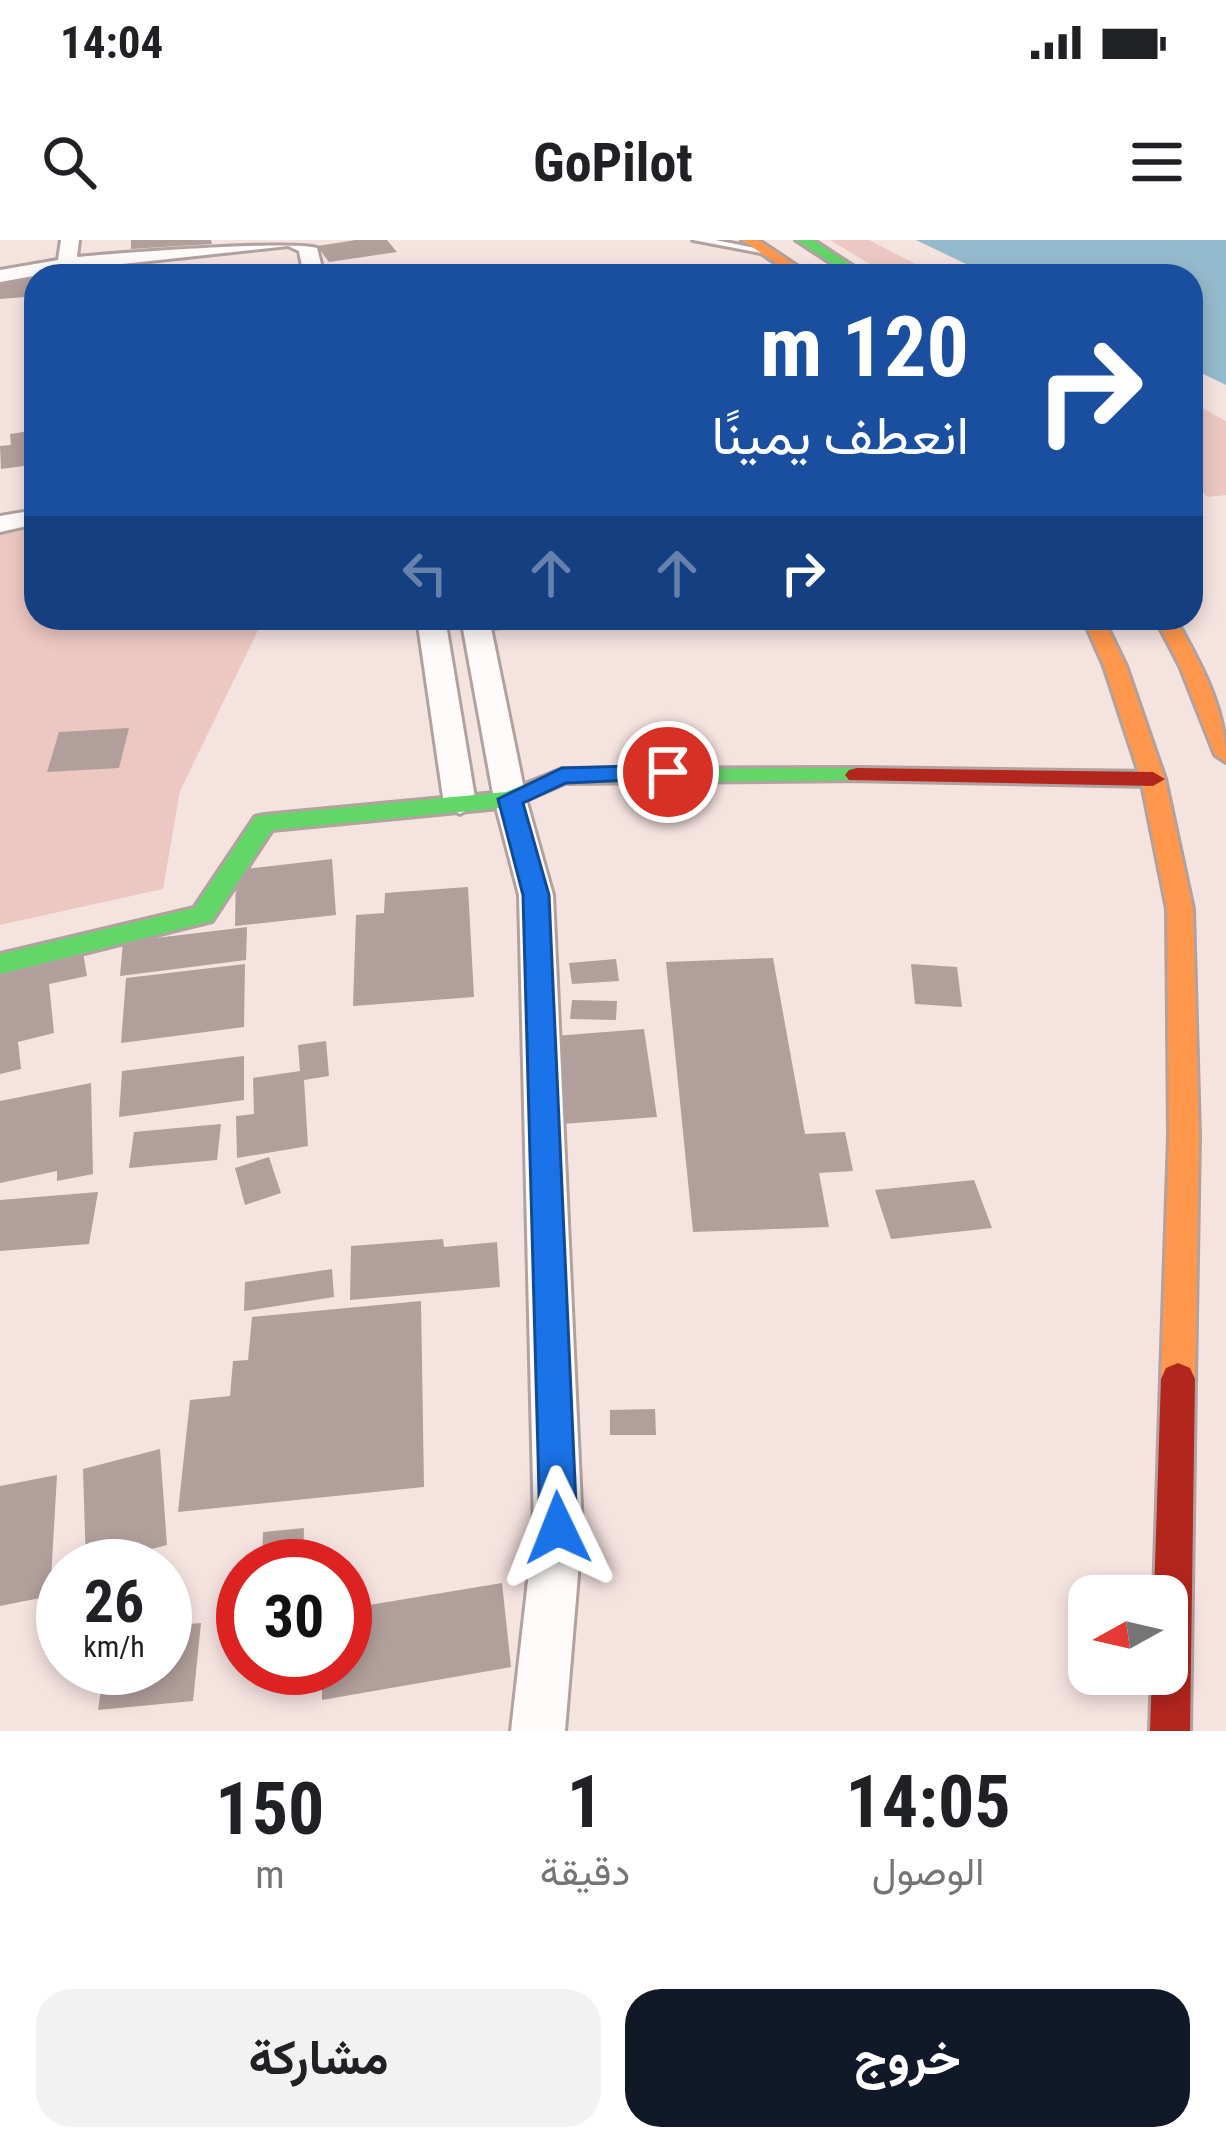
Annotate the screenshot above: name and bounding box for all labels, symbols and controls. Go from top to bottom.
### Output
text: 14:04 [60,16,163,69]
icon: search [36,129,102,195]
icon: menu [1124,129,1190,195]
text: GoPilot [533,131,693,194]
text: 120 m [760,298,969,397]
icon: right [1011,312,1167,468]
text: انعطف يمينًا [711,404,969,467]
icon: left [392,540,458,606]
icon: ahead [518,540,584,606]
icon: ahead [644,540,710,606]
icon: right [770,540,836,606]
pin [617,721,719,823]
icon: arrive [635,739,701,805]
position arrow [495,1465,621,1591]
speed limit sign: 30 [216,1539,372,1695]
text: 26 [84,1566,144,1637]
north arrow [1068,1575,1188,1695]
map controls [1068,1575,1188,1695]
text: km/h [83,1629,145,1664]
text: 1 [567,1760,603,1845]
text: 14:05 [845,1760,1011,1845]
text: 150 [215,1767,325,1852]
text: دقيقة [540,1849,630,1895]
text: الوصول [872,1849,984,1895]
text: m [255,1852,285,1898]
button: مشاركة [36,1989,601,2127]
button: خروج [625,1989,1190,2127]

